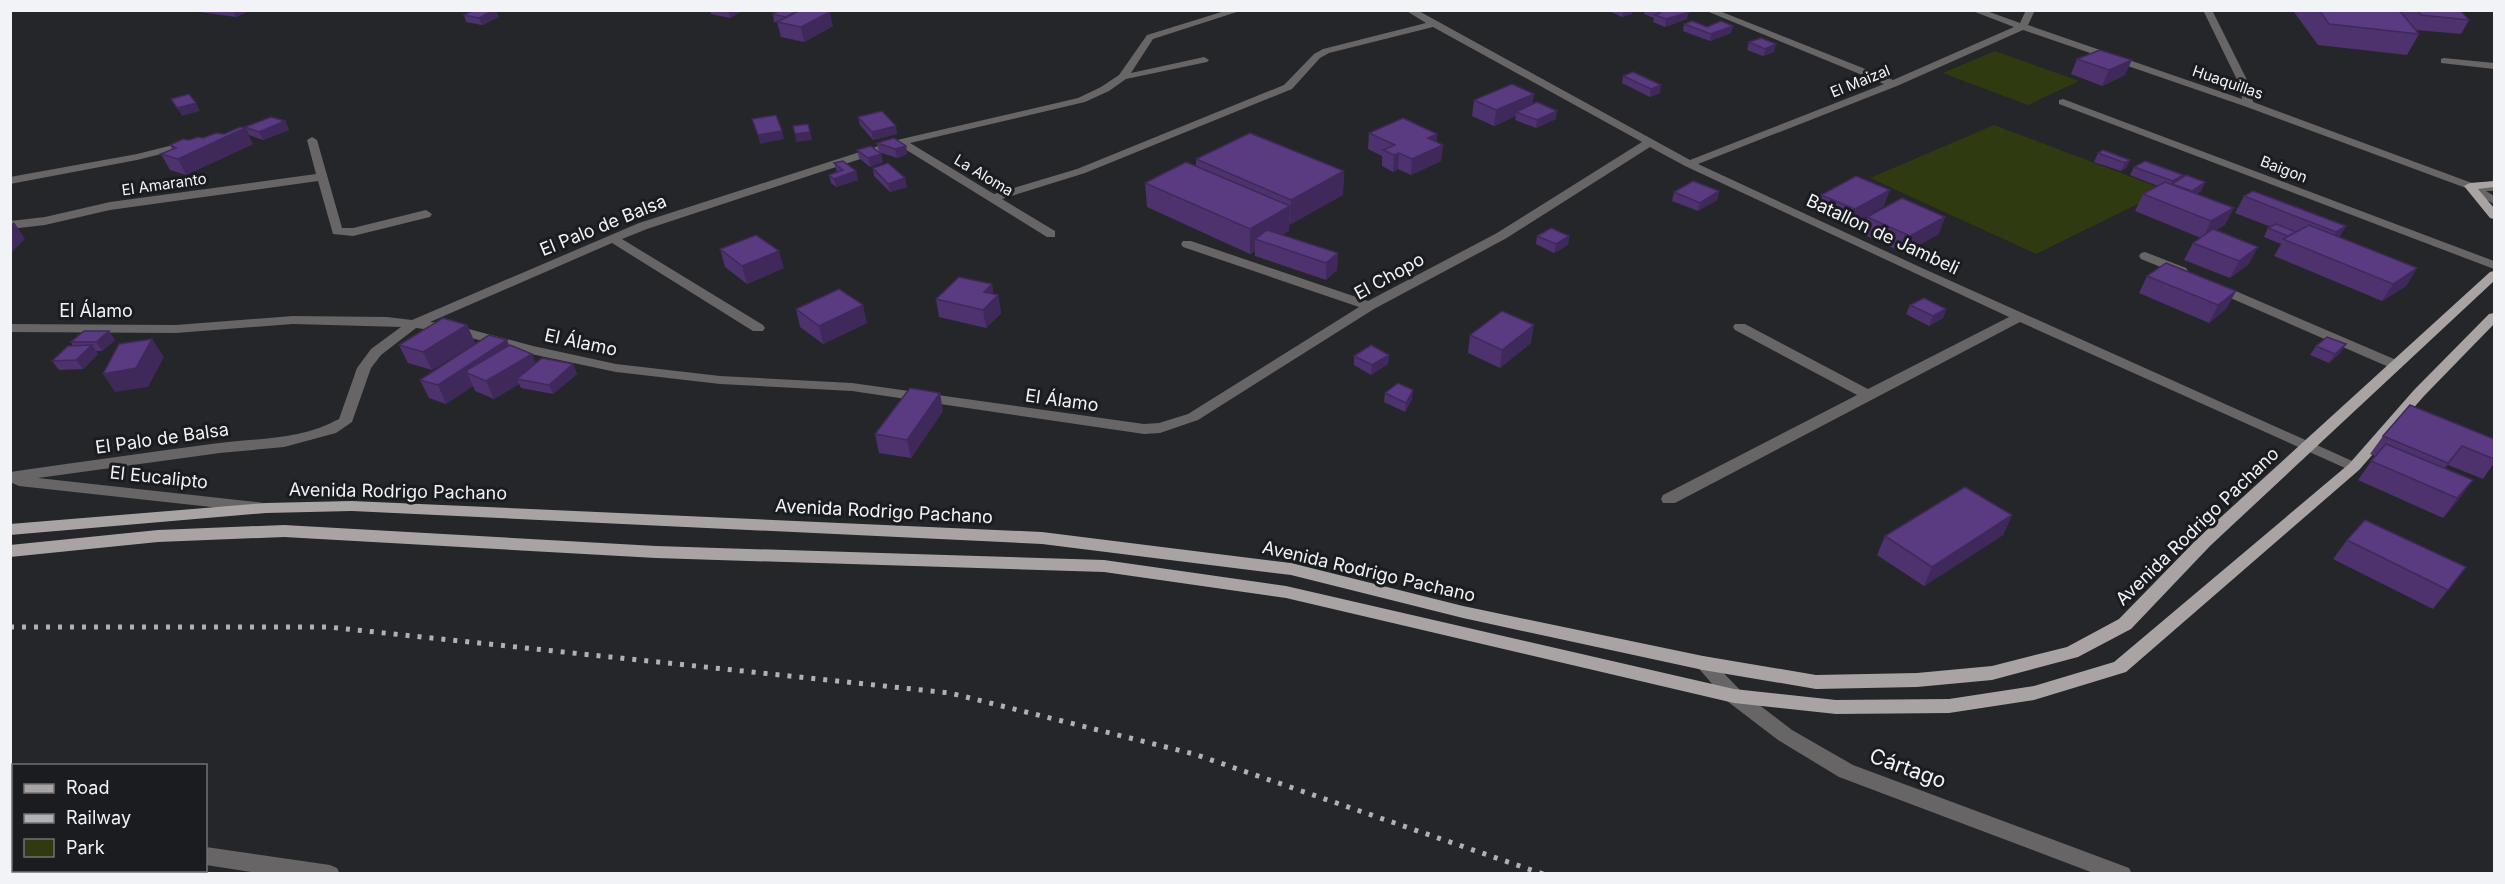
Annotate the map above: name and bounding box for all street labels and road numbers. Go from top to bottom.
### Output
street label: El Maizal [1827,60,1893,102]
street label: Huaquillas [2190,61,2266,103]
street label: La Aloma [951,150,1017,200]
street label: Baigon [2258,151,2310,187]
street label: El Amaranto [120,169,208,199]
street label: Batallon de Jambeli [1803,189,1963,279]
street label: El Palo de Balsa [537,190,669,260]
street label: El Chopo [1350,248,1428,304]
street label: El Álamo [59,299,133,321]
street label: El Álamo [543,323,619,360]
street label: El Álamo [1024,383,1100,416]
street label: El Palo de Balsa [94,418,230,458]
street label: Avenida Rodrigo Pachano [2111,443,2283,609]
street label: El Eucalipto [109,461,209,493]
street label: Avenida Rodrigo Pachano [289,479,507,503]
street label: Avenida Rodrigo Pachano [775,495,993,527]
street label: Avenida Rodrigo Pachano [1260,536,1478,606]
street label: Cártago [1866,743,1950,793]

